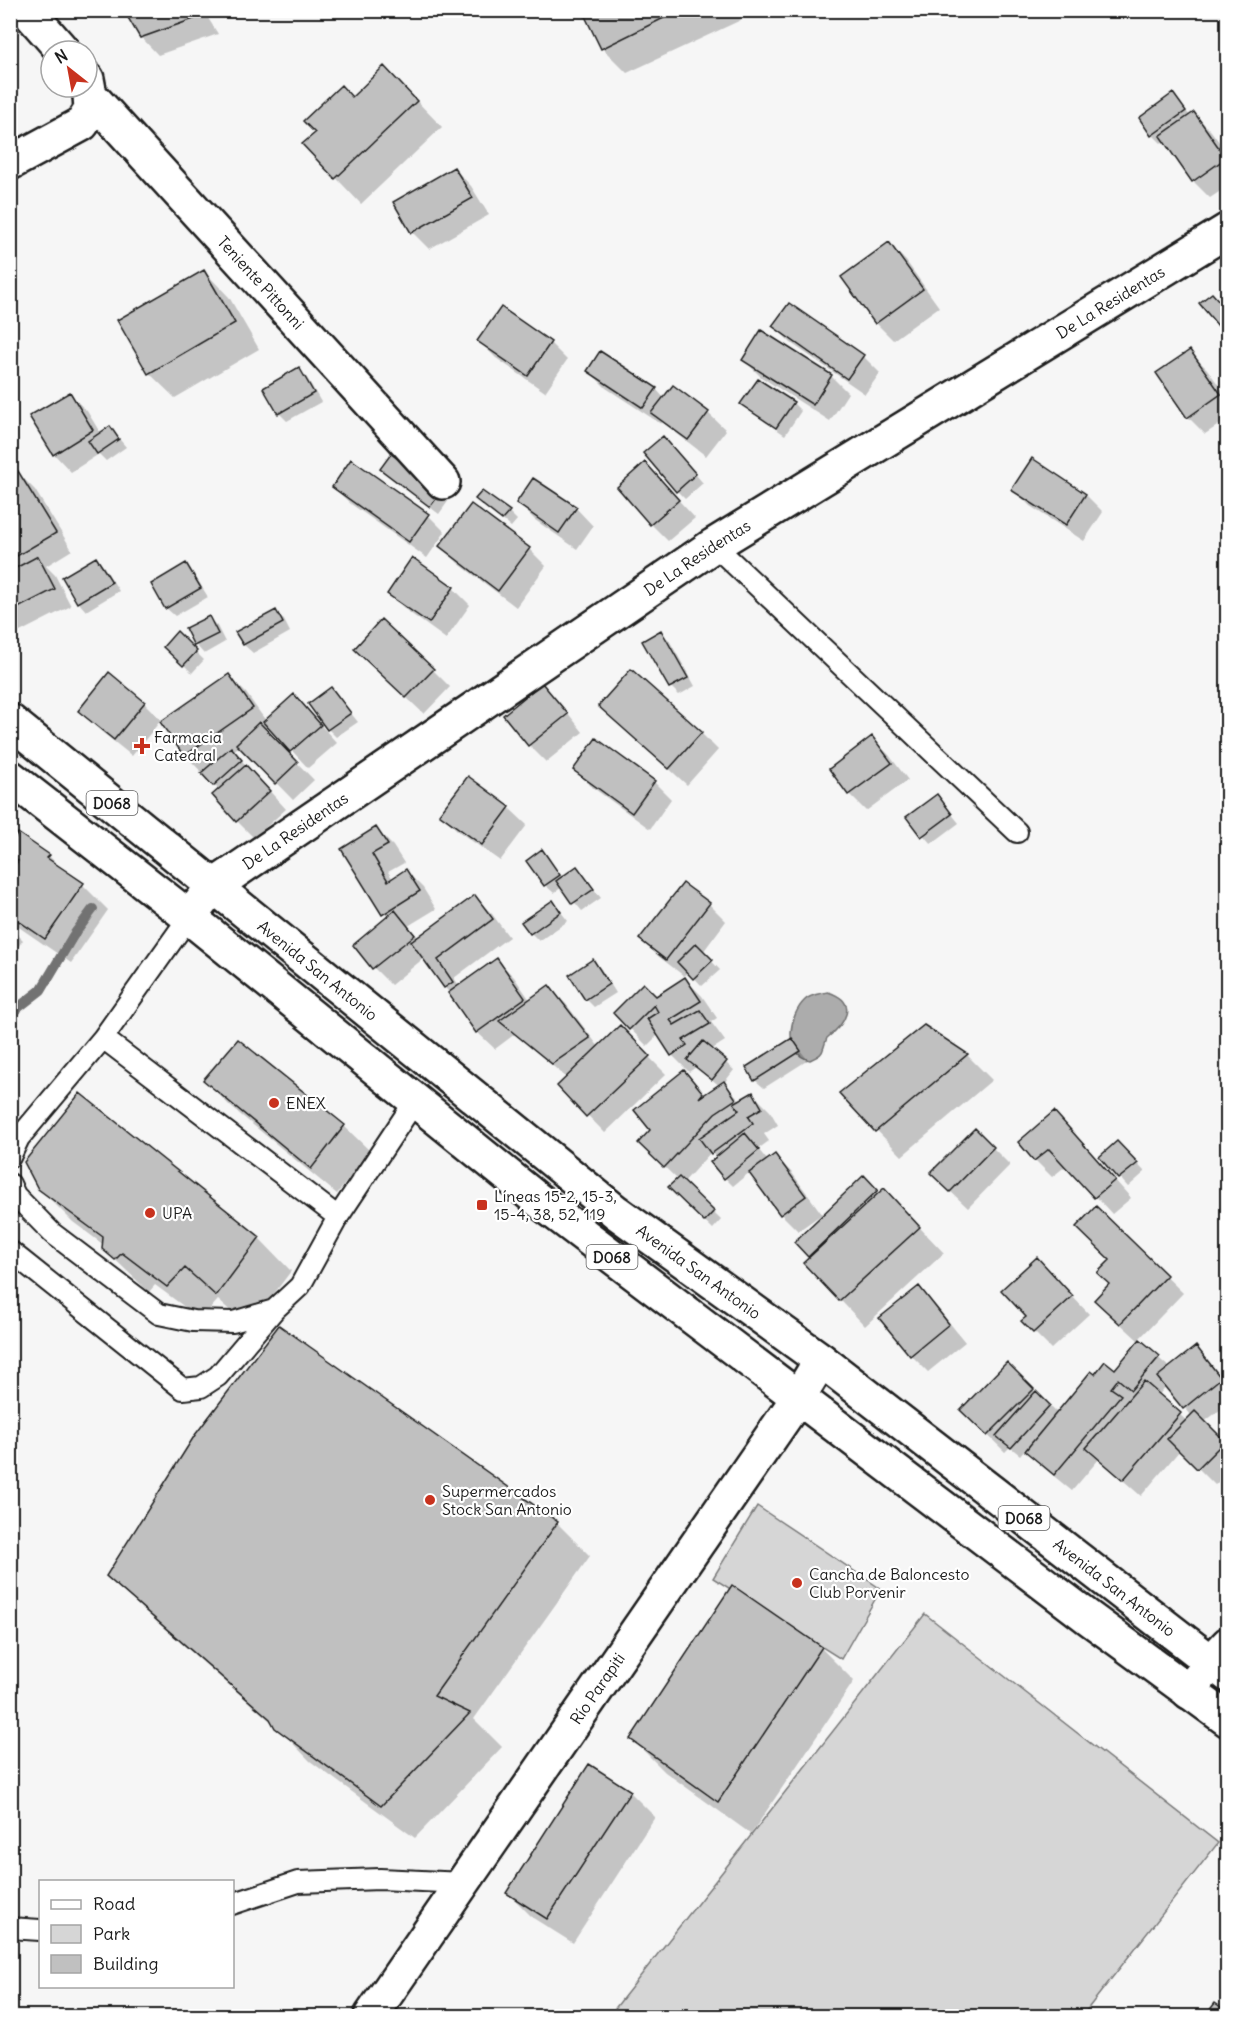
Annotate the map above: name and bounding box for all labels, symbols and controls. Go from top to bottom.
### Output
north arrow [39,39,99,99]
text: N [51,45,71,68]
street label: Teniente Pittonni [213,232,309,333]
street label: De La Residentas [1053,261,1168,343]
street label: De La Residentas [640,515,754,600]
place label: Farmacia Catedral [154,727,222,765]
marker: Farmacia Catedral [135,739,149,753]
street label: De La Residentas [238,788,352,874]
road number: D068 [86,791,138,815]
street label: Avenida San Antonio [254,916,382,1025]
place label: ENEX [286,1093,326,1113]
marker: ENEX [267,1096,281,1110]
place label: Líneas 15-2, 15-3, 15-4, 38, 52, 119 [494,1186,617,1224]
marker: Líneas 15-2, 15-3, 15-4, 38, 52, 119 [475,1198,489,1212]
place label: UPA [162,1203,192,1223]
marker: UPA [143,1206,157,1220]
street label: Avenida San Antonio [633,1220,765,1323]
road number: D068 [586,1245,638,1269]
place label: Supermercados Stock San Antonio [442,1481,572,1519]
marker: Supermercados Stock San Antonio [423,1493,437,1507]
road number: D068 [998,1506,1050,1530]
street label: Avenida San Antonio [1050,1534,1179,1641]
place label: Cancha de Baloncesto Club Porvenir [809,1564,969,1602]
marker: Cancha de Baloncesto Club Porvenir [790,1576,804,1590]
street label: Río Parapiti [566,1649,629,1728]
legend [39,1880,234,1988]
text: Road [93,1892,136,1915]
text: Park [93,1922,130,1945]
text: Building [93,1952,158,1975]

